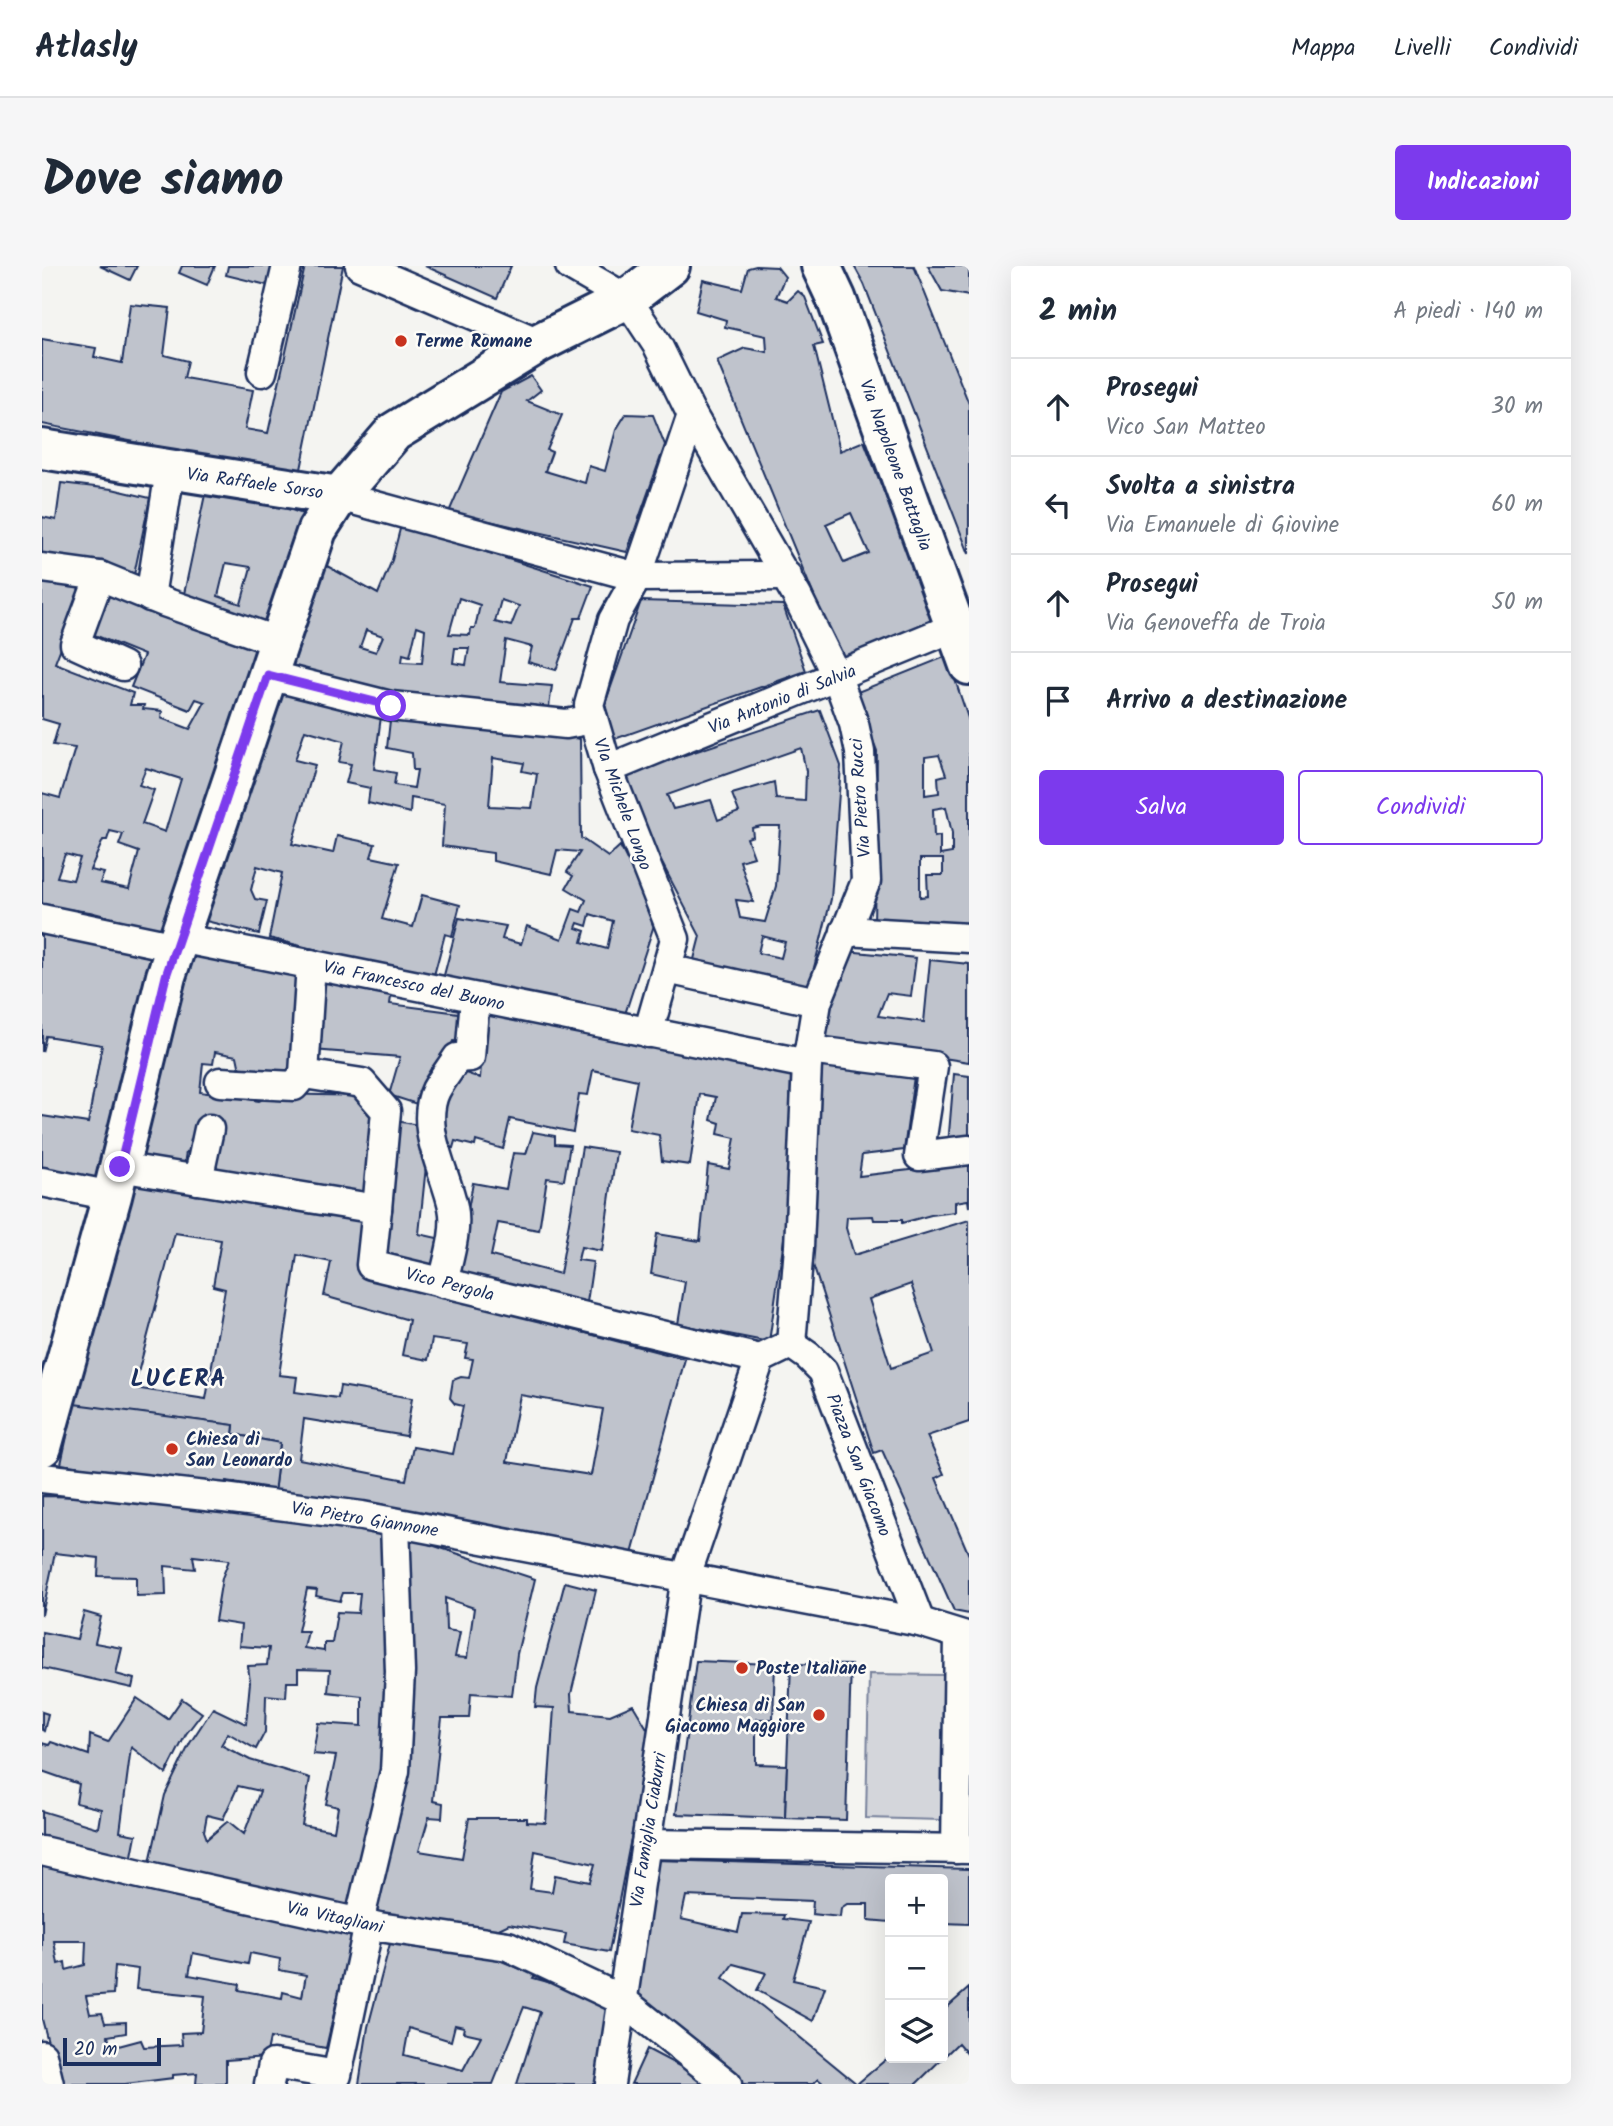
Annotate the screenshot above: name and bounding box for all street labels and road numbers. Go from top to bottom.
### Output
street label: Via Napoleone Battaglia [850,376,939,555]
street label: Via Raffaele Sorso [185,461,325,508]
street label: Via Antonio di Salvia [704,657,861,743]
street label: VIa Michele Longo [584,734,659,875]
street label: Via Pietro Rucci [843,737,880,858]
street label: Via Francesco del Buono [320,953,507,1020]
street label: Vico Pergola [402,1260,497,1310]
street label: Piazza San Giacomo [817,1390,898,1541]
street label: Via Pietro Giannone [289,1495,440,1546]
street label: Via Famiglia Ciaburri [623,1750,676,1910]
street label: Via Vitagliani [284,1894,387,1943]

